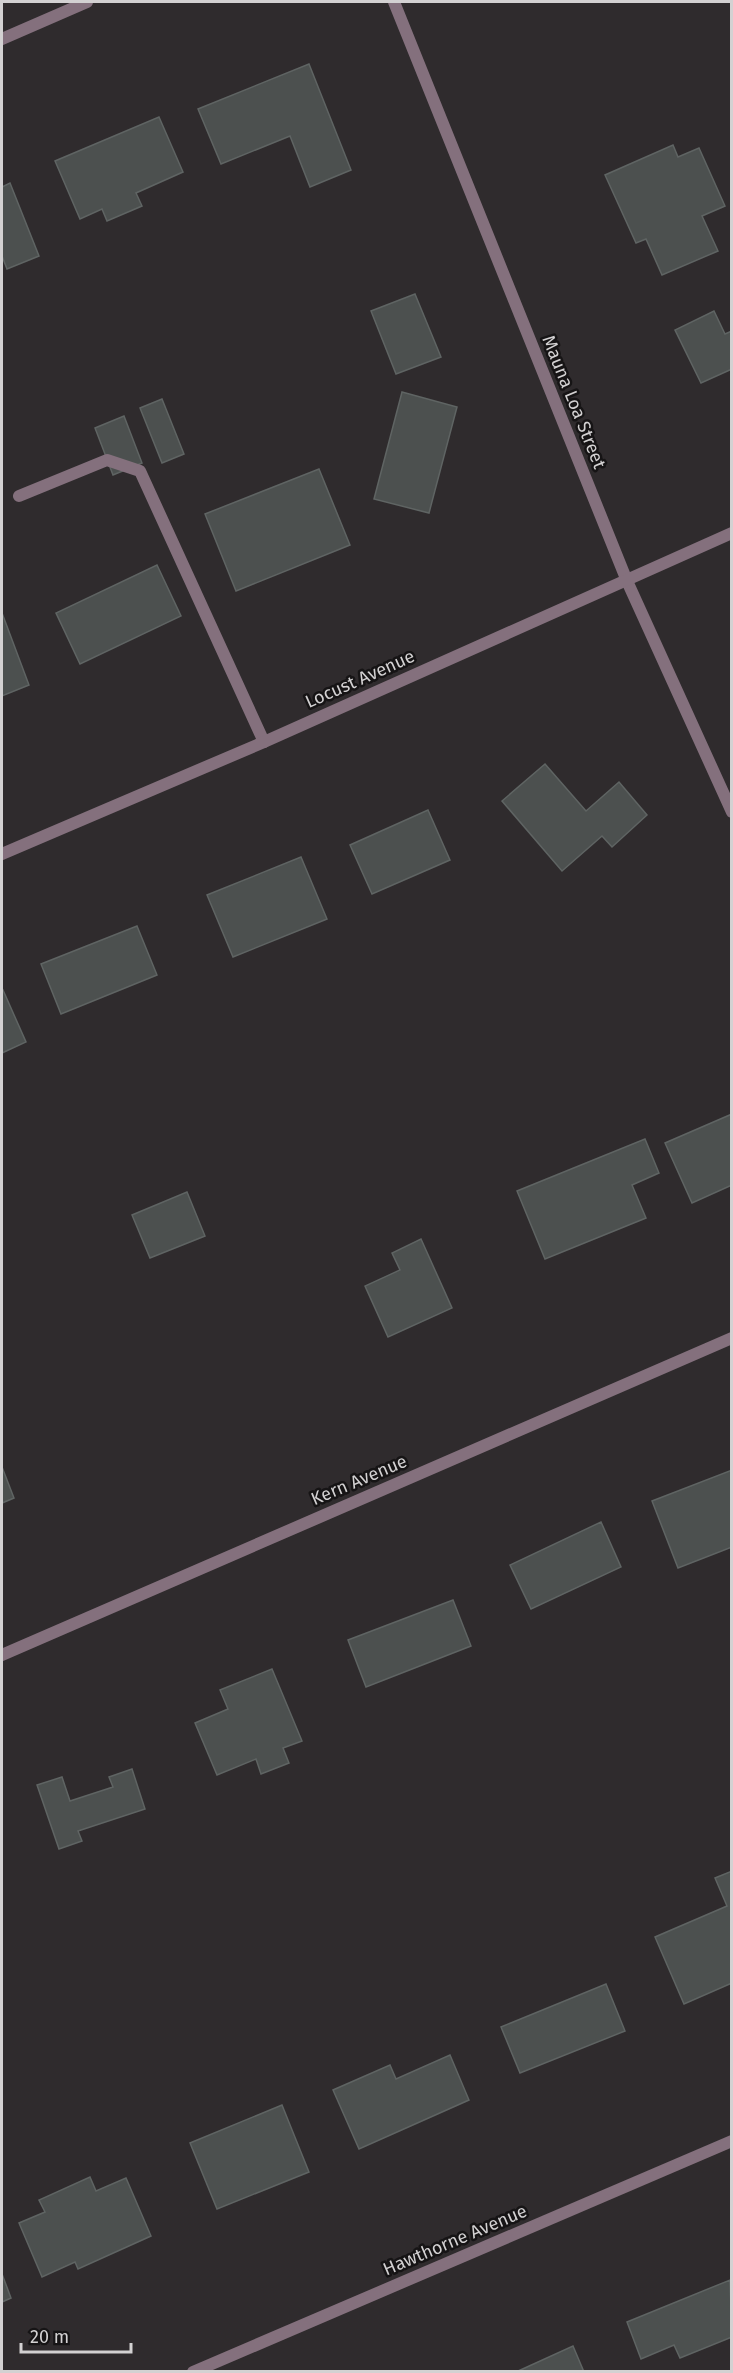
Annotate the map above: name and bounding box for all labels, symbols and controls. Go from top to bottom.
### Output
street label: Mauna Loa Street [537,332,611,472]
street label: Locust Avenue [302,645,418,713]
street label: Kern Avenue [308,1450,410,1510]
street label: Hawthorne Avenue [380,2200,530,2280]
scale bar [21,2316,130,2354]
text: 20 m [30,2326,69,2348]

